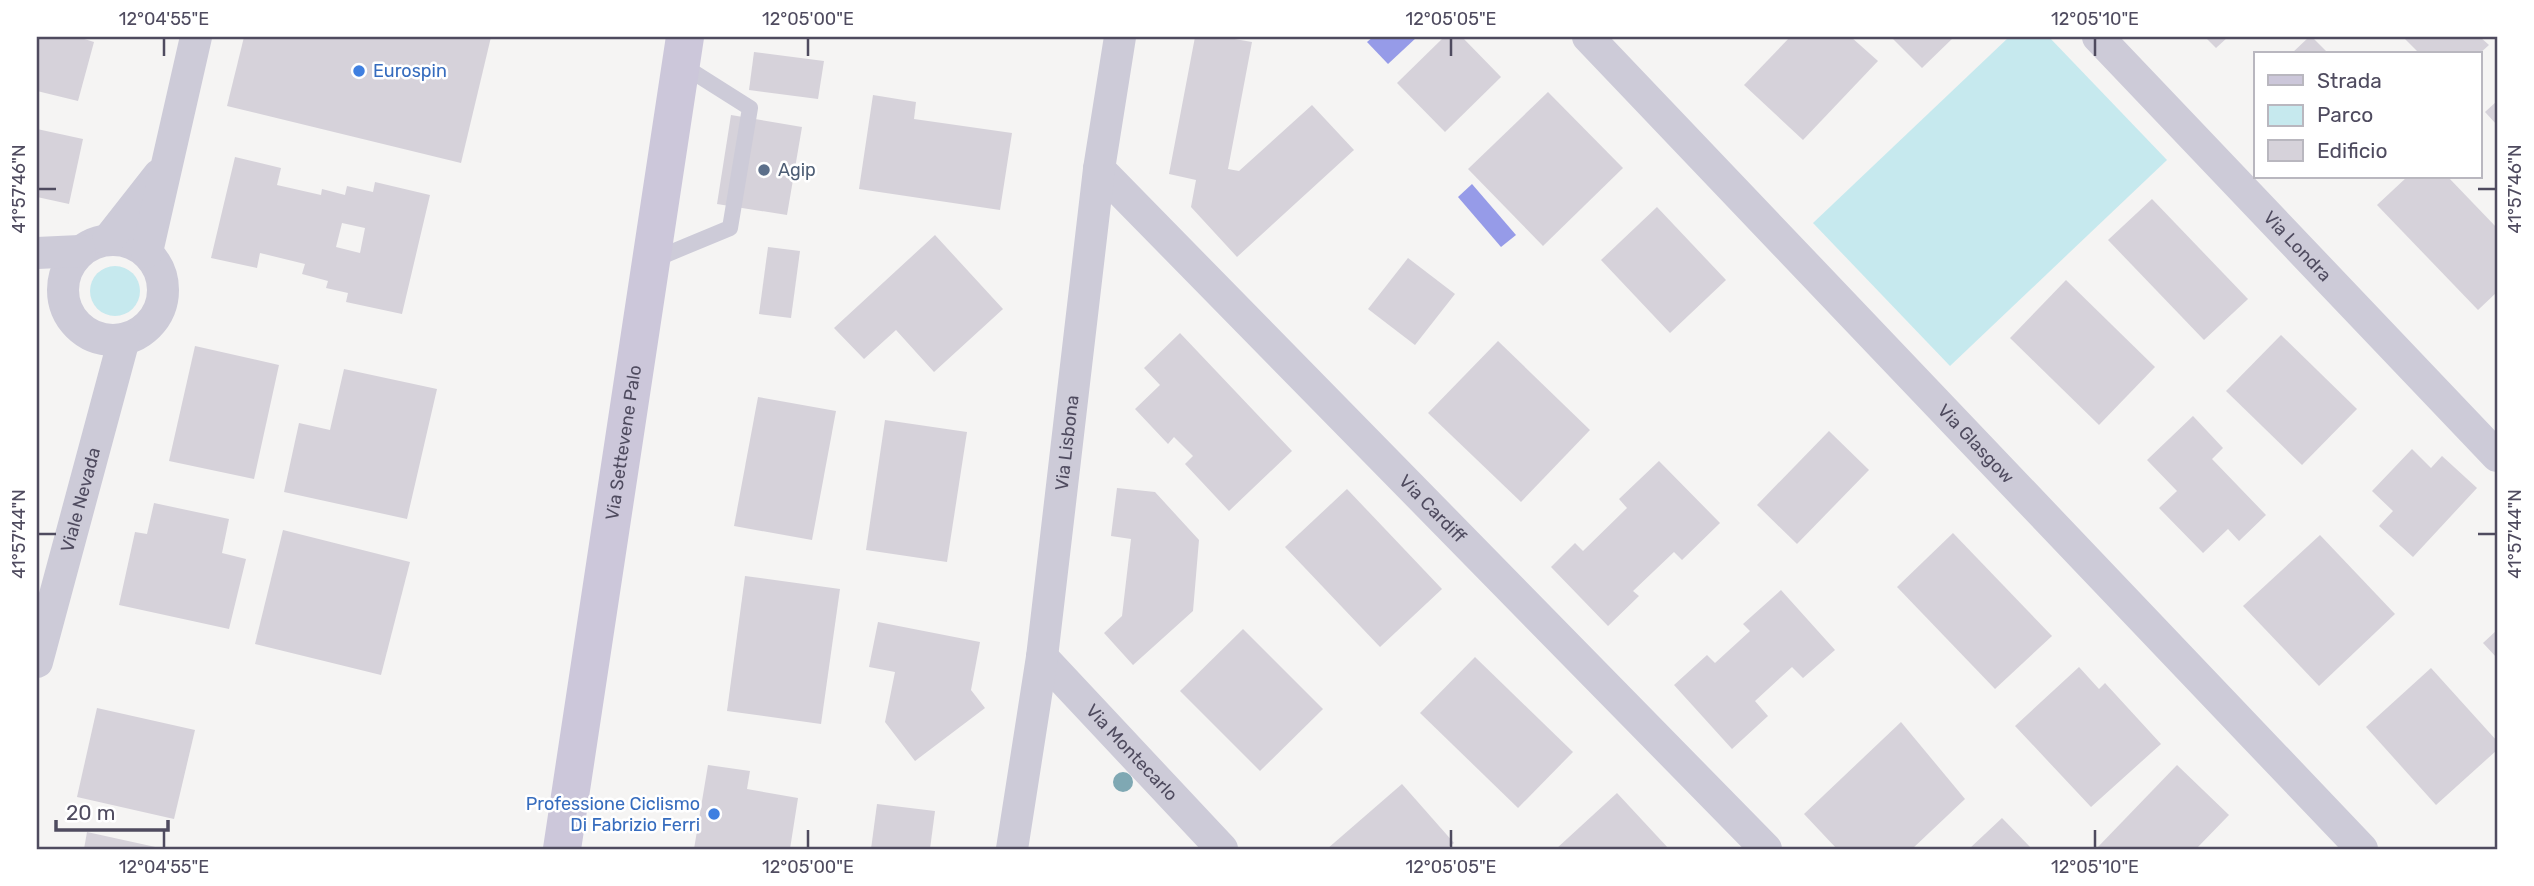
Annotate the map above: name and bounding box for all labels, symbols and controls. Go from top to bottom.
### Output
text: 12°04'55"E [119,8,209,30]
text: 12°05'00"E [762,8,854,30]
text: 12°05'05"E [1405,8,1497,30]
text: 12°05'10"E [2051,8,2139,30]
legend [2254,52,2482,178]
place label: Eurospin [373,60,447,82]
marker: Eurospin [351,63,367,79]
text: Strada [2317,68,2382,93]
text: Parco [2317,102,2373,127]
text: Edificio [2317,138,2387,163]
text: 41°57'46"N [8,144,30,234]
text: 41°57'46"N [2504,144,2526,234]
place label: Agip [778,159,816,181]
marker: Agip [756,162,772,178]
street label: Via Londra [2259,206,2336,286]
street label: Via Settevene Palo [601,363,646,522]
street label: Via Lisbona [1051,394,1084,492]
street label: Via Glasgow [1933,399,2019,488]
street label: Viale Nevada [56,445,105,555]
street label: Via Cardiff [1394,470,1471,548]
text: 41°57'44"N [8,489,30,579]
text: 41°57'44"N [2504,489,2526,579]
street label: Via Montecarlo [1081,700,1182,805]
scale bar [56,788,168,832]
place label: Professione Ciclismo Di Fabrizio Ferri [526,793,700,836]
text: 20 m [66,800,115,825]
marker: Professione Ciclismo Di Fabrizio Ferri [706,806,722,822]
text: 12°04'55"E [119,856,209,878]
text: 12°05'00"E [762,856,854,878]
text: 12°05'05"E [1405,856,1497,878]
text: 12°05'10"E [2051,856,2139,878]

